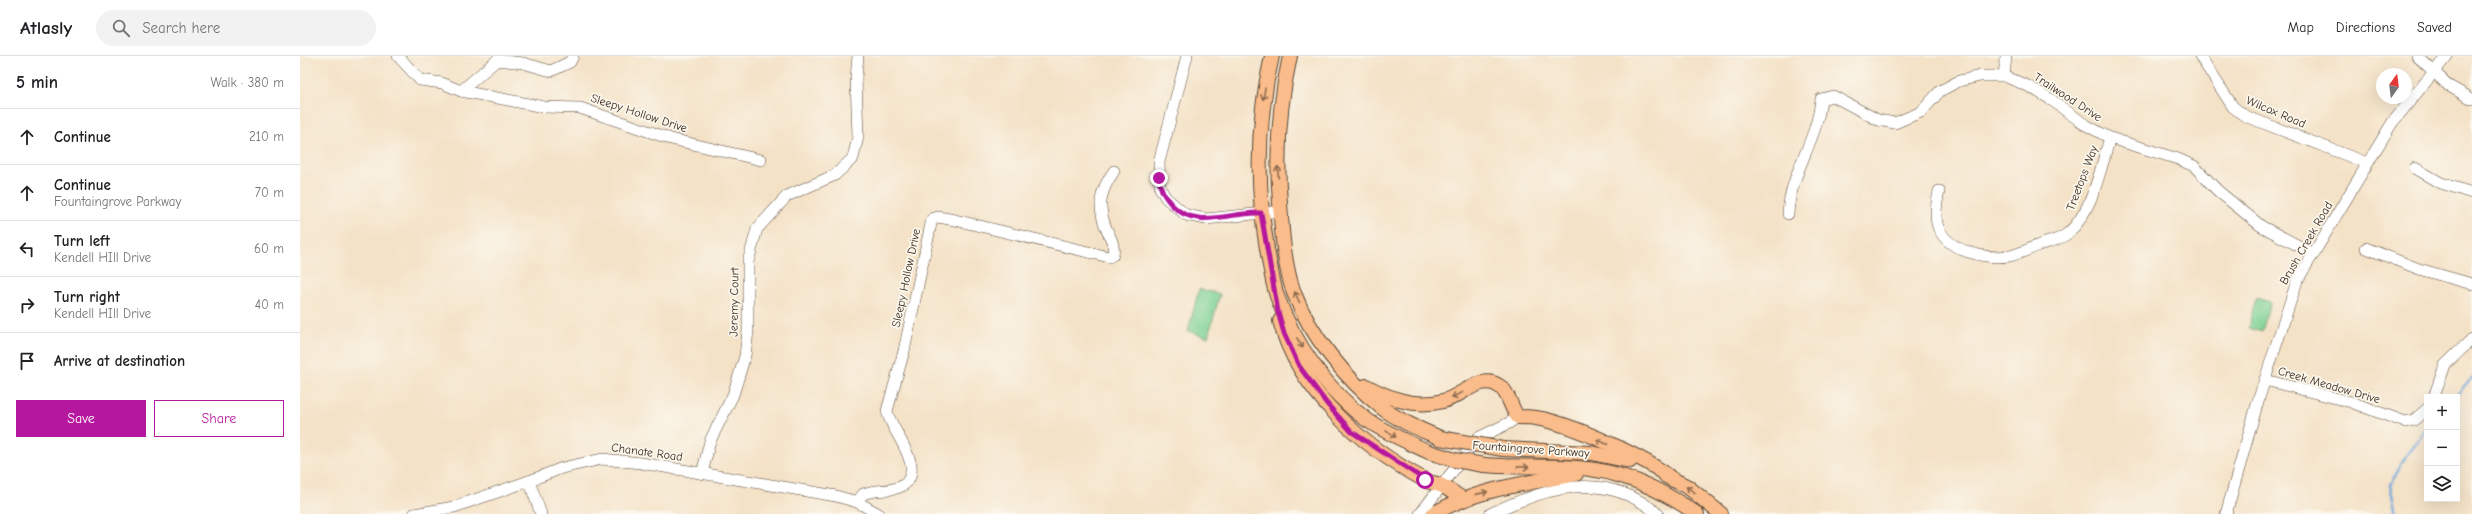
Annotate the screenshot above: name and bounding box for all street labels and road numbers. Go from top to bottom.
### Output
street label: Trailwood Drive [2031,70,2105,124]
street label: Sleepy Hollow Drive [589,91,689,135]
street label: Wilcox Road [2244,93,2308,131]
street label: Treetops Way [2063,143,2101,213]
street label: Brush Creek Road [2277,199,2335,287]
street label: Sleepy Hollow Drive [889,227,923,329]
street label: Jeremy Court [726,267,742,337]
street label: Creek Meadow Drive [2276,364,2382,406]
street label: Fountaingrove Parkway [1472,438,1591,460]
street label: Chanate Road [610,440,684,464]

